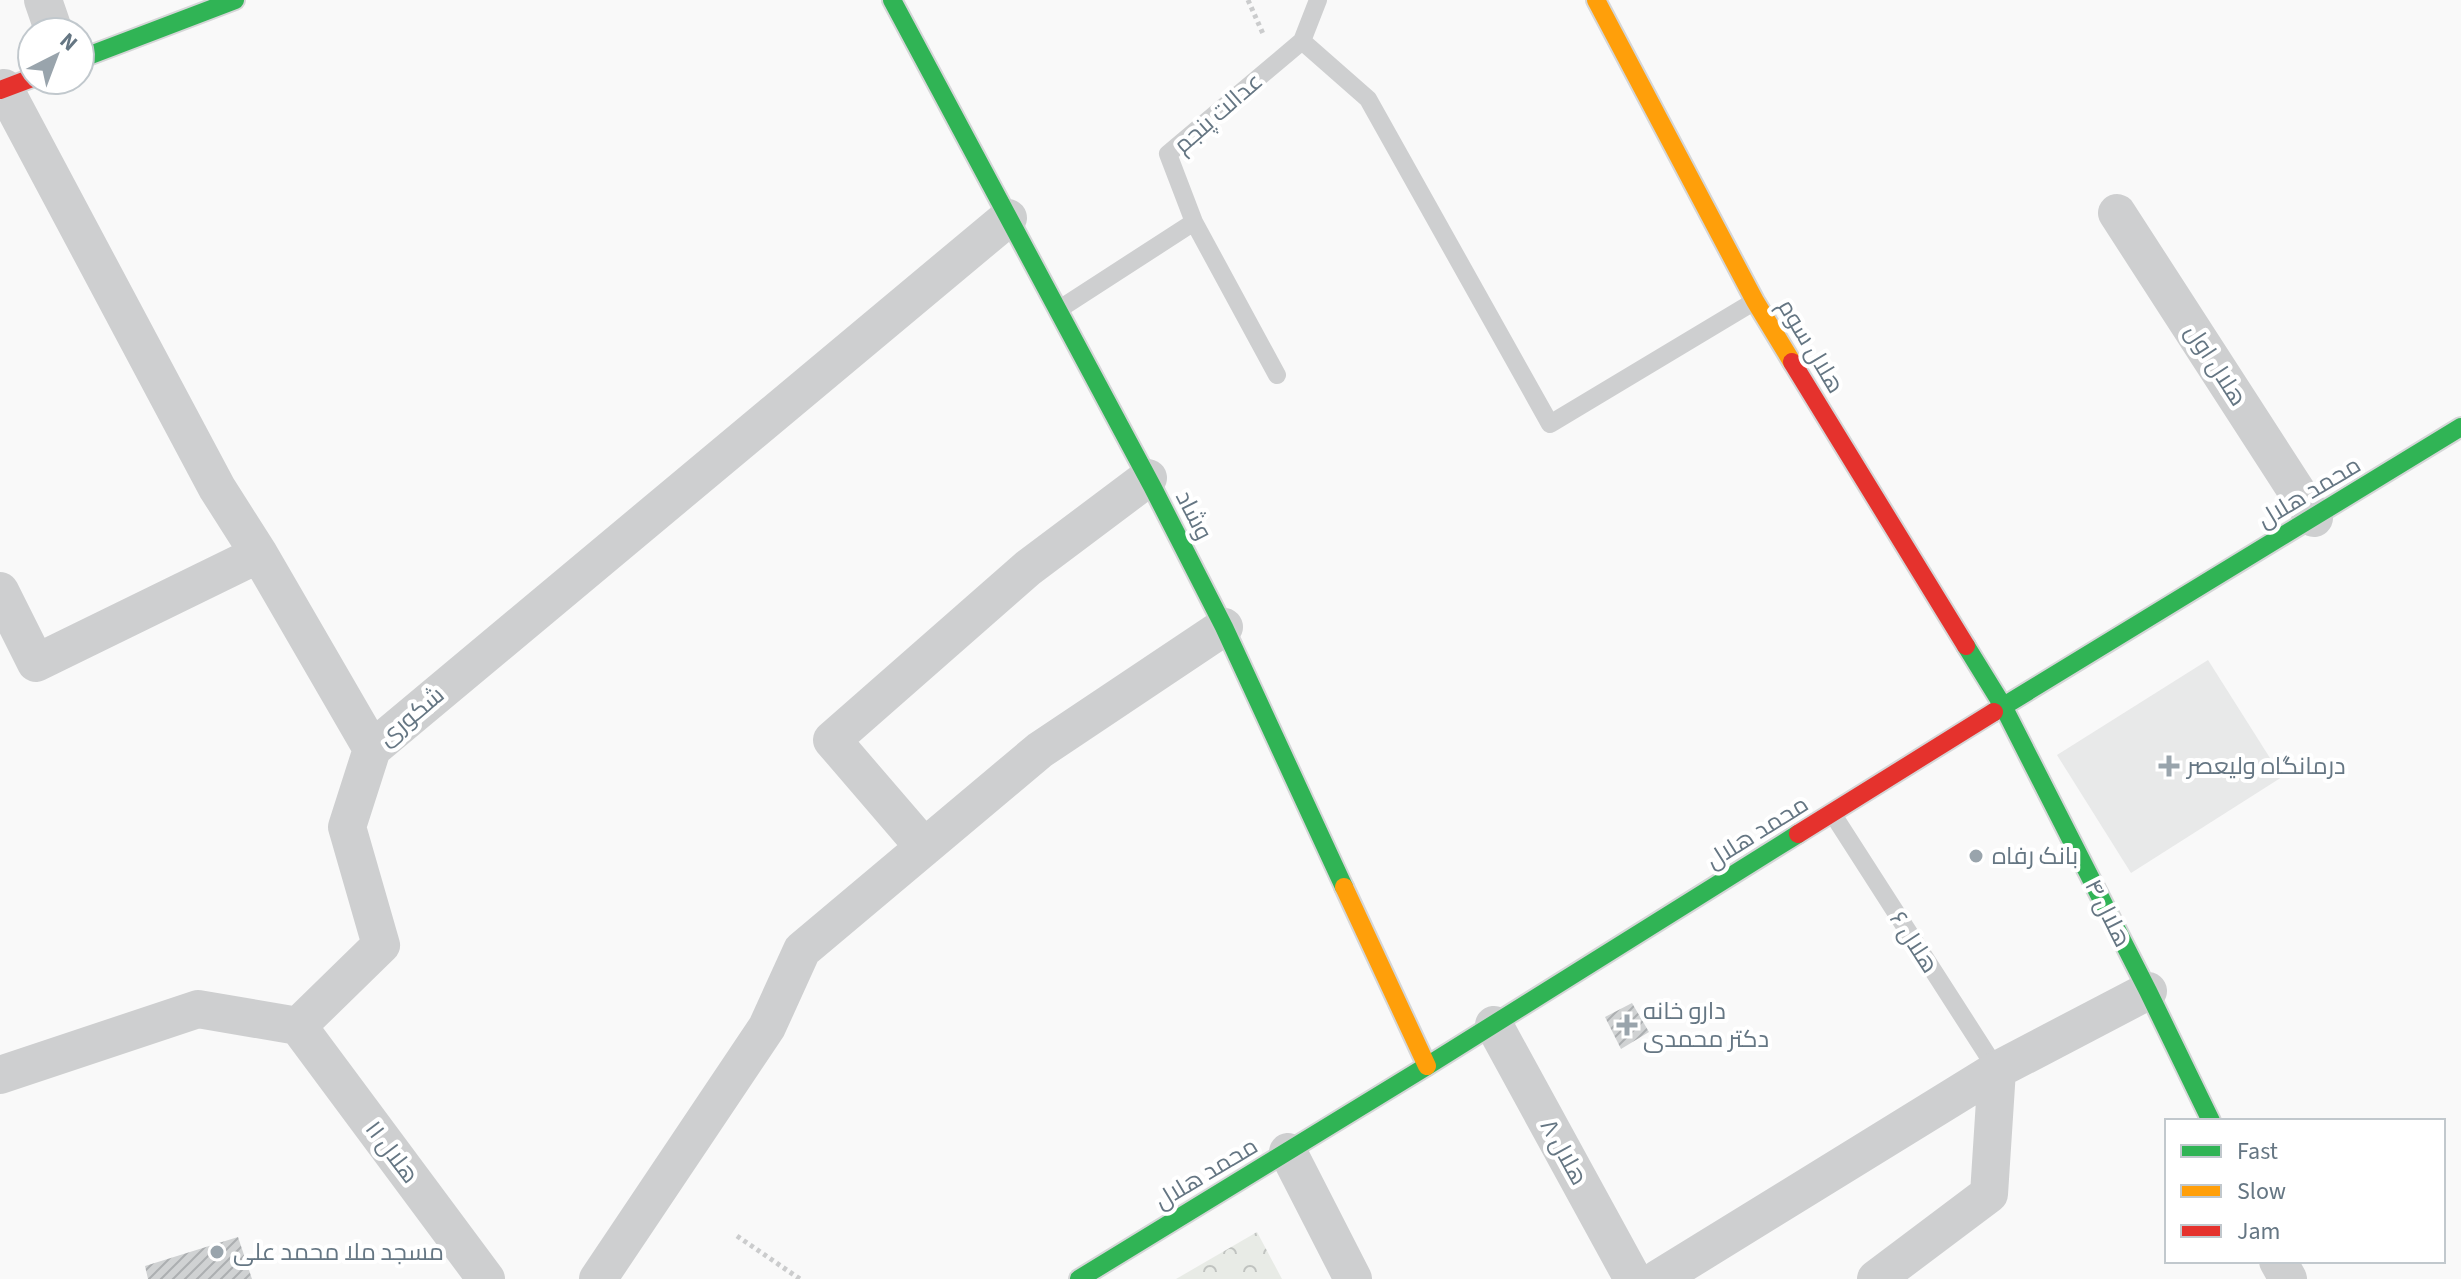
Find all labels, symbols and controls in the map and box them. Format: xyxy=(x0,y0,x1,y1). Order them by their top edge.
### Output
north arrow xyxy=(16,16,96,96)
text: N xyxy=(53,25,85,59)
street label: عدالت پنجم xyxy=(1166,65,1271,162)
street label: هلال سوم xyxy=(1769,292,1853,400)
street label: هلال اول xyxy=(2176,317,2255,413)
street label: محمد هلال xyxy=(2251,448,2368,537)
street label: وشاد xyxy=(1166,484,1221,546)
street label: شکوری xyxy=(370,678,452,755)
place label: درمانگاه ولیعصر xyxy=(2185,749,2346,784)
marker: درمانگاه ولیعصر xyxy=(2158,755,2180,777)
street label: محمد هلال xyxy=(1699,787,1815,878)
place label: بانک رفاه xyxy=(1992,839,2078,874)
marker: بانک رفاه xyxy=(1967,847,1985,865)
street label: هلال ۴ xyxy=(2076,873,2139,953)
street label: هلال ۶ xyxy=(1881,904,1947,980)
place label: دارو خانه دکتر محمدی xyxy=(1643,994,1769,1057)
marker: دارو خانه دکتر محمدی xyxy=(1618,1016,1636,1034)
street label: هلال ۱۱ xyxy=(356,1113,427,1191)
street label: هلال ۸ xyxy=(1531,1113,1596,1192)
legend xyxy=(2165,1119,2445,1263)
street label: محمد هلال xyxy=(1148,1129,1265,1218)
text: Fast xyxy=(2237,1134,2278,1169)
text: Slow xyxy=(2237,1174,2286,1209)
text: Jam xyxy=(2237,1214,2281,1249)
place label: مسجد ملا محمد علی xyxy=(233,1235,444,1270)
marker: مسجد ملا محمد علی xyxy=(208,1243,226,1261)

